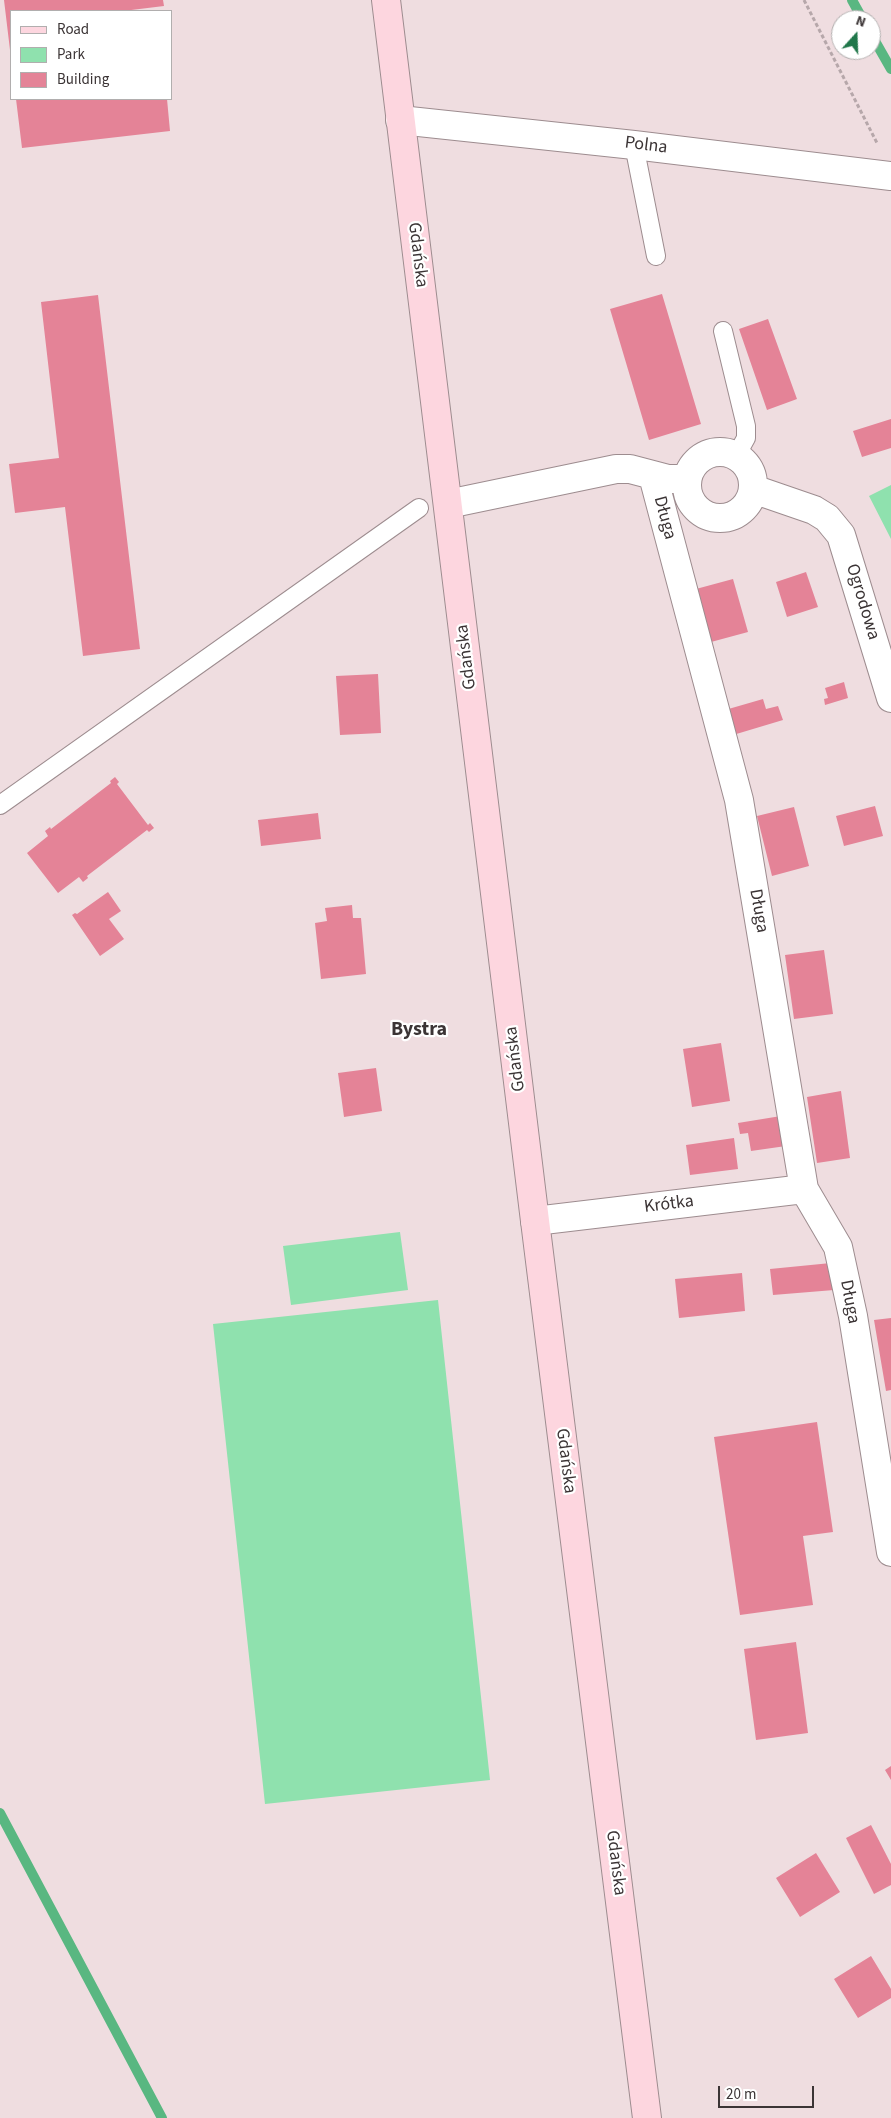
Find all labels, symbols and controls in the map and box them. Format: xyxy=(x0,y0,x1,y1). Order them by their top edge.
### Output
legend xyxy=(10,10,172,100)
north arrow xyxy=(831,10,881,60)
text: N xyxy=(853,11,869,33)
text: Road xyxy=(57,19,89,40)
text: Park xyxy=(57,44,85,65)
text: Building xyxy=(57,69,109,90)
street label: Polna xyxy=(623,133,669,159)
street label: Gdańska xyxy=(402,221,432,289)
street label: Długa xyxy=(648,494,680,542)
street label: Ogrodowa xyxy=(840,561,884,643)
street label: Gdańska xyxy=(452,623,482,691)
street label: Długa xyxy=(744,887,772,935)
district label: Bystra xyxy=(391,1019,447,1043)
street label: Gdańska xyxy=(501,1025,531,1093)
street label: Krótka xyxy=(643,1191,695,1219)
street label: Długa xyxy=(834,1278,864,1326)
street label: Gdańska xyxy=(550,1427,580,1495)
street label: Gdańska xyxy=(600,1829,630,1897)
scale bar xyxy=(721,2076,817,2108)
text: 20 m xyxy=(726,2084,756,2105)

